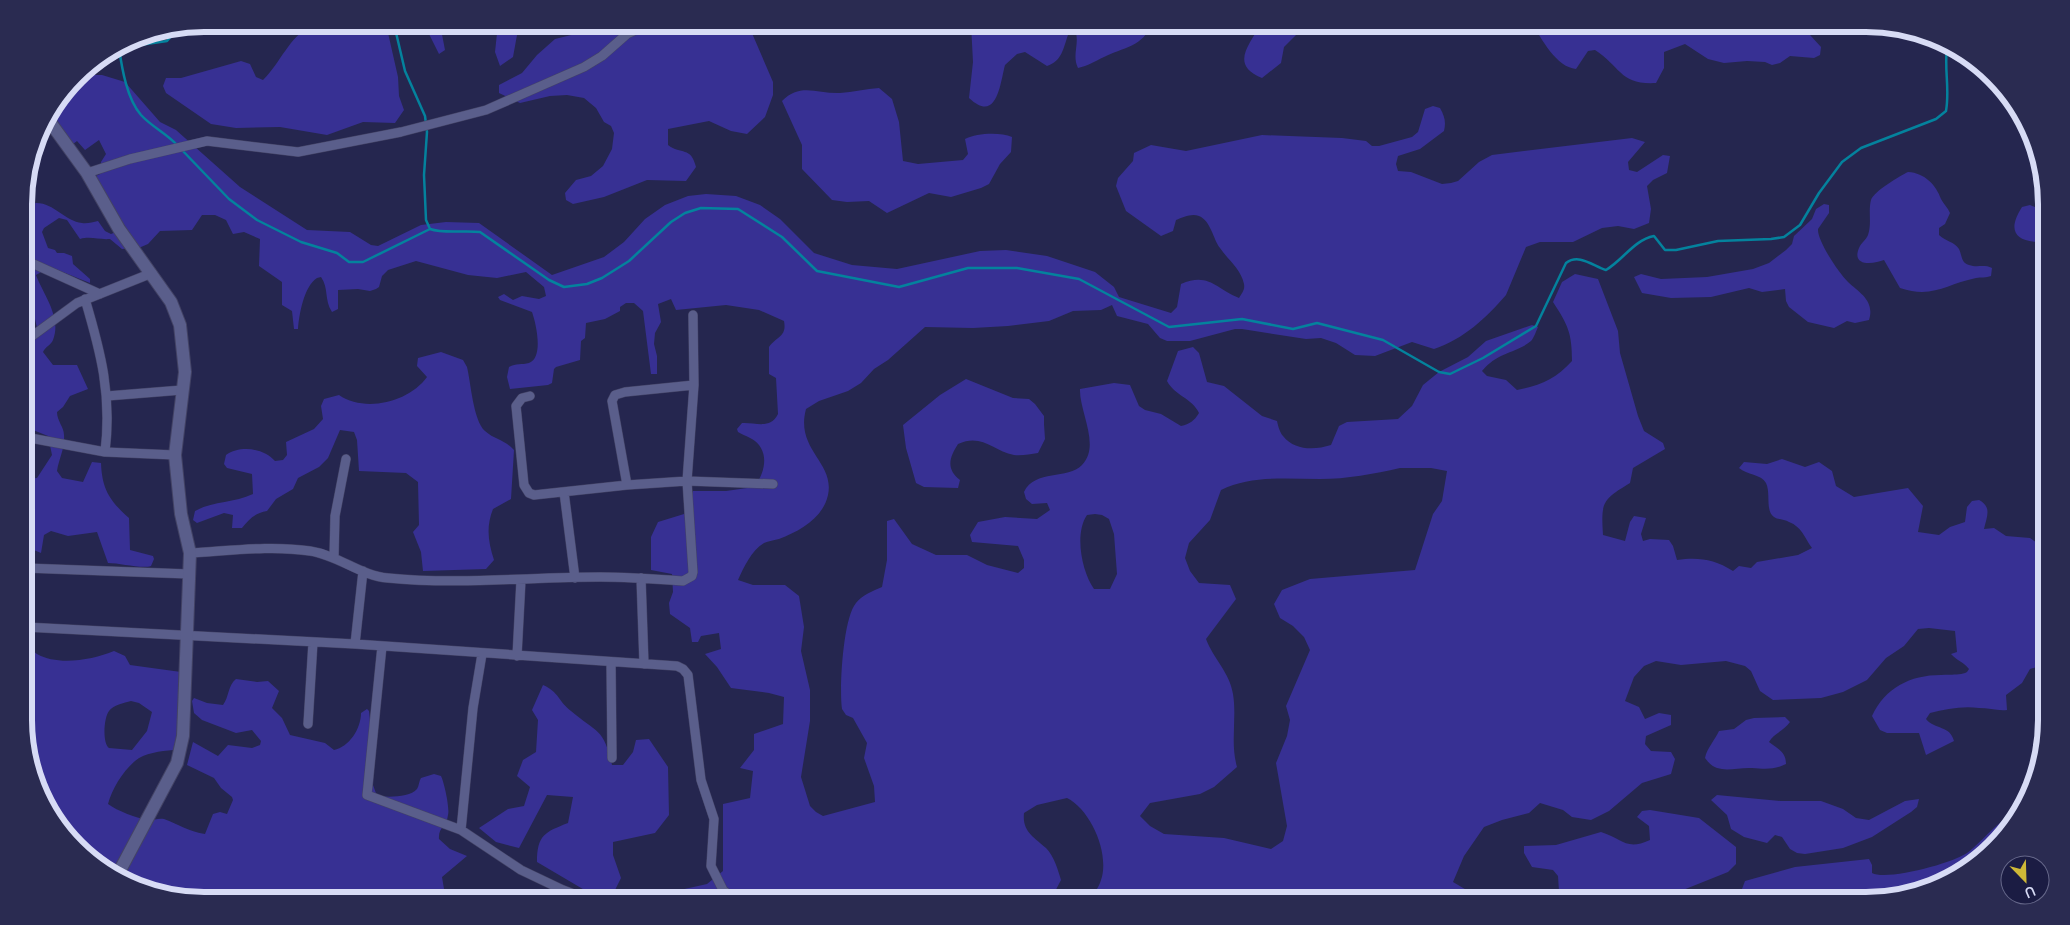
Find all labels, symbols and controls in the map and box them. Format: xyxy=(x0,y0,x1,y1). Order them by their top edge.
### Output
north arrow xyxy=(2000,855,2050,905)
text: U xyxy=(2022,882,2039,903)

